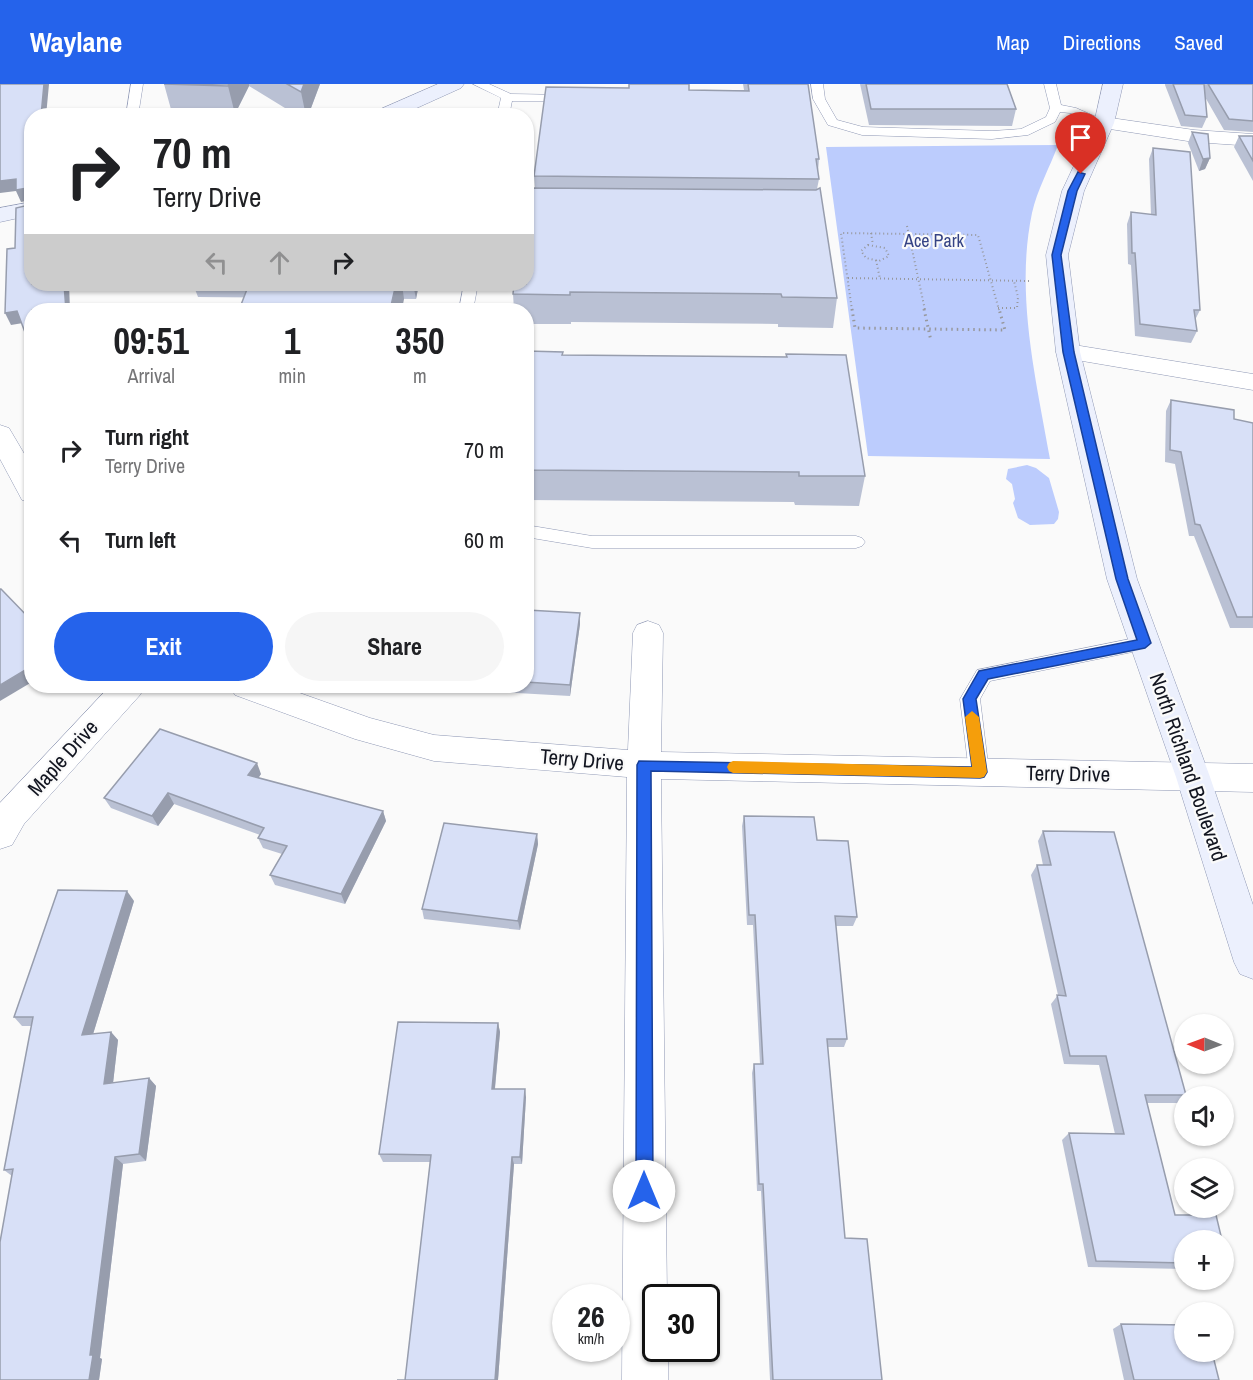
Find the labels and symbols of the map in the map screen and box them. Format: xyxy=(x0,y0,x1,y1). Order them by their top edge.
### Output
pin xyxy=(1055,112,1106,174)
park label: Ace Park xyxy=(903,228,965,253)
street label: North Richland Boulevard xyxy=(1143,669,1234,865)
street label: Maple Drive xyxy=(21,713,104,802)
street label: Terry Drive xyxy=(539,741,625,778)
street label: Terry Drive xyxy=(1026,758,1110,789)
north arrow xyxy=(1174,1014,1234,1074)
position arrow xyxy=(612,1159,676,1223)
speed limit sign: 30 xyxy=(642,1284,720,1362)

